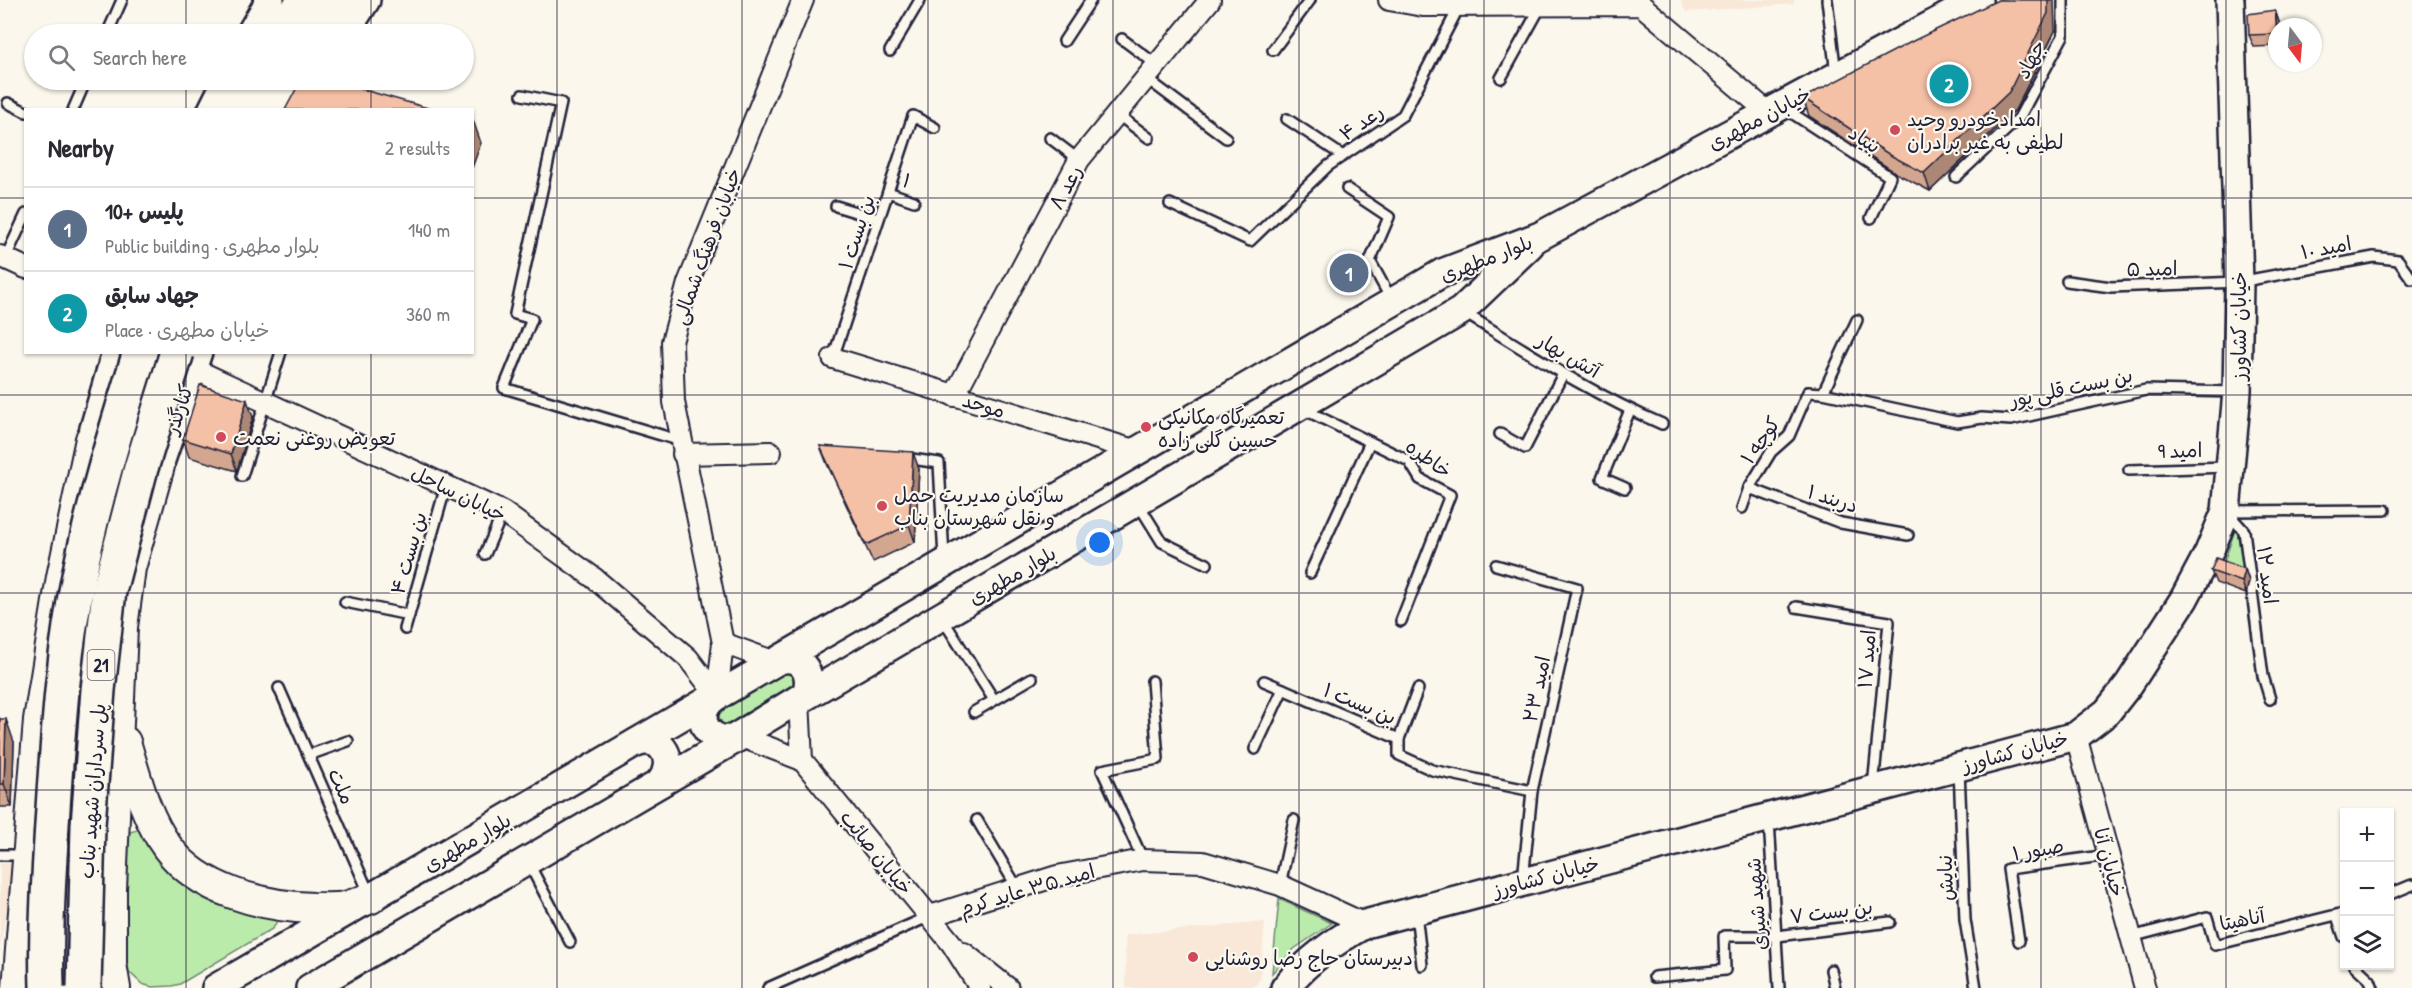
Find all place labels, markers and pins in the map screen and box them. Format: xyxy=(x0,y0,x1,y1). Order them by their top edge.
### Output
pin: 2 xyxy=(1930,62,1968,106)
place label: امدادخودرو وحید لطیفی به غیر برادران xyxy=(1907,105,2063,155)
marker: امدادخودرو وحید لطیفی به غیر برادران xyxy=(1888,123,1902,137)
pin: 1 xyxy=(1330,250,1368,296)
place label: تعمیرگاه مکانیکی حسین گلی زاده xyxy=(1158,403,1285,453)
marker: تعمیرگاه مکانیکی حسین گلی زاده xyxy=(1139,420,1153,434)
place label: تعویض روغنی نعمت xyxy=(233,424,395,452)
marker: تعویض روغنی نعمت xyxy=(214,430,228,444)
place label: سازمان مدیریت حمل و نقل شهرستان بناب xyxy=(894,481,1064,531)
marker: سازمان مدیریت حمل و نقل شهرستان بناب xyxy=(875,499,889,513)
place label: دبیرستان حاج رضا روشنایی xyxy=(1205,944,1413,972)
marker: دبیرستان حاج رضا روشنایی xyxy=(1186,950,1200,964)

